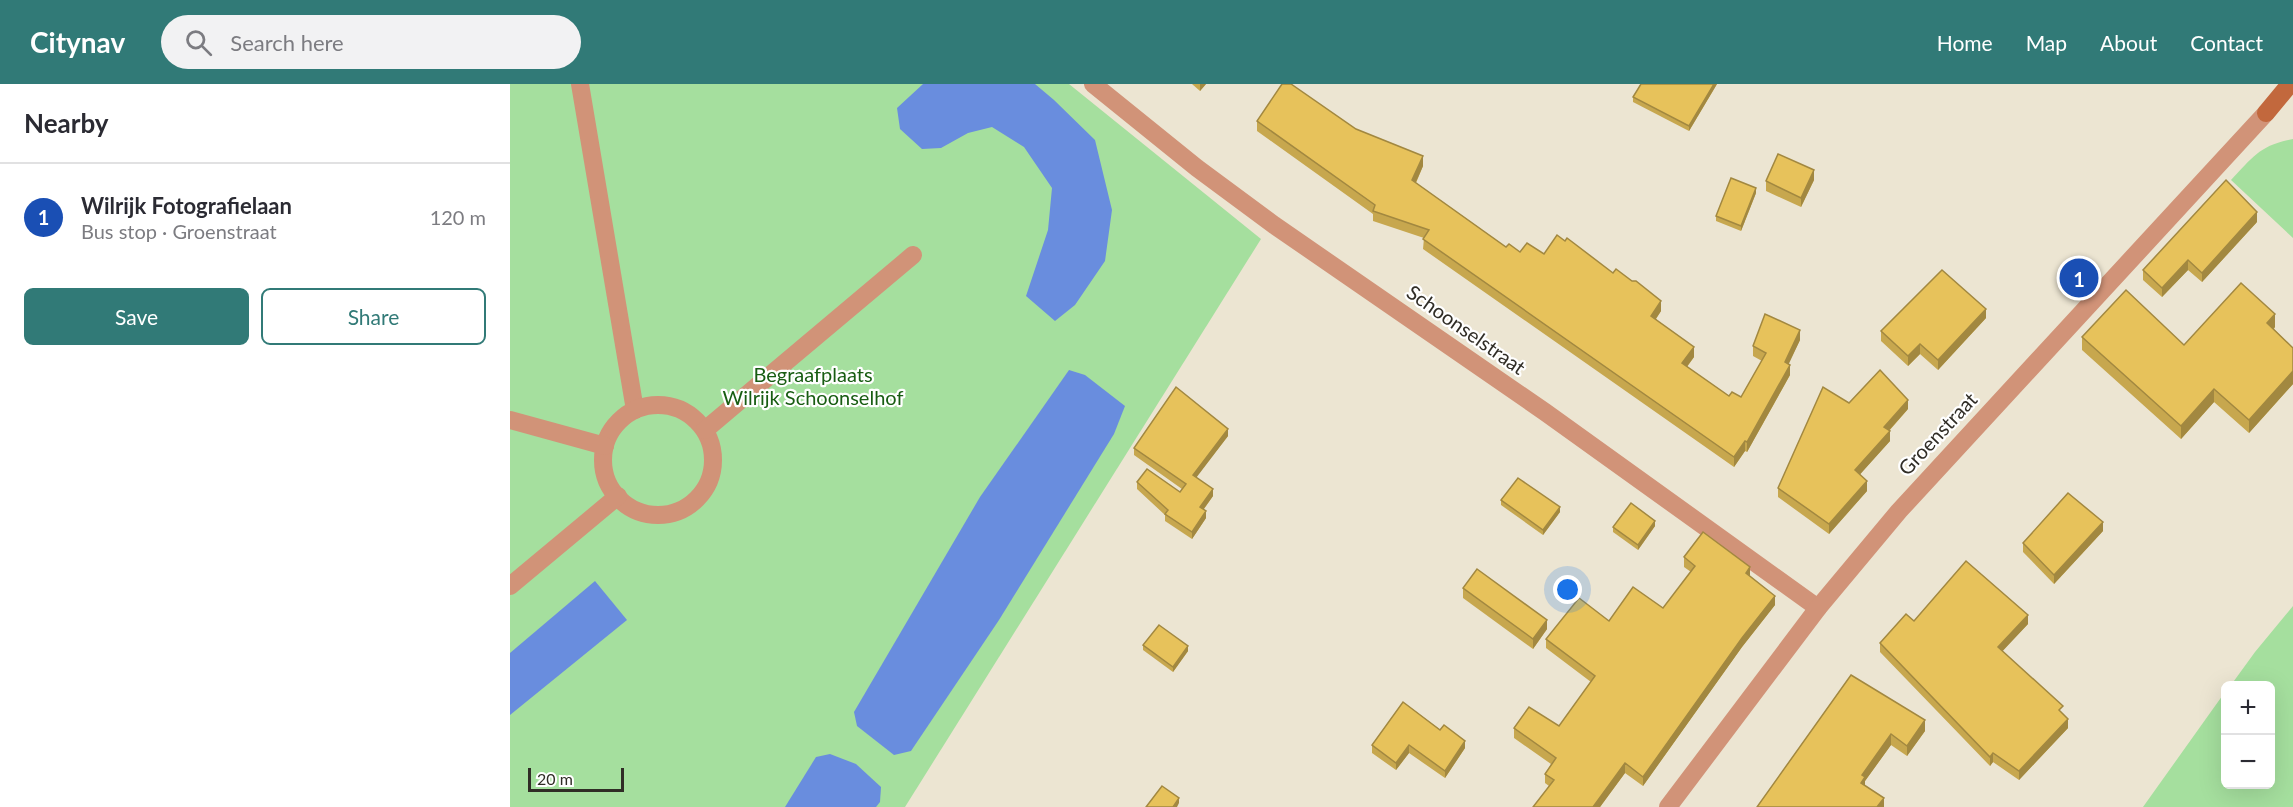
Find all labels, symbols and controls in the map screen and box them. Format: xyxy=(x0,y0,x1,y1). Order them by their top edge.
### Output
search box xyxy=(161,15,581,69)
text: Citynav xyxy=(30,25,125,59)
icon: search xyxy=(182,26,215,59)
text: Search here xyxy=(230,29,344,56)
text: Home xyxy=(1937,30,1993,55)
text: Map xyxy=(2026,30,2067,55)
text: About xyxy=(2100,30,2157,55)
text: Contact xyxy=(2190,30,2263,55)
text: Nearby xyxy=(24,107,109,139)
text: Wilrijk Fotografielaan xyxy=(81,192,292,219)
text: 1 xyxy=(38,205,49,229)
text: 120 m xyxy=(430,205,486,229)
text: Bus stop · Groenstraat xyxy=(81,219,277,243)
pin: 1 xyxy=(2060,256,2098,300)
street label: Schoonselstraat xyxy=(1403,279,1530,379)
button: Save xyxy=(24,288,249,345)
button: Share xyxy=(261,288,486,345)
park label: Begraafplaats Wilrijk Schoonselhof xyxy=(723,362,903,409)
street label: Groenstraat xyxy=(1893,387,1982,480)
your location xyxy=(1553,575,1582,604)
map controls xyxy=(2221,681,2275,789)
button: + xyxy=(2221,681,2275,735)
button: − xyxy=(2221,735,2275,789)
scale bar xyxy=(528,765,624,792)
text: 20 m xyxy=(537,769,573,788)

